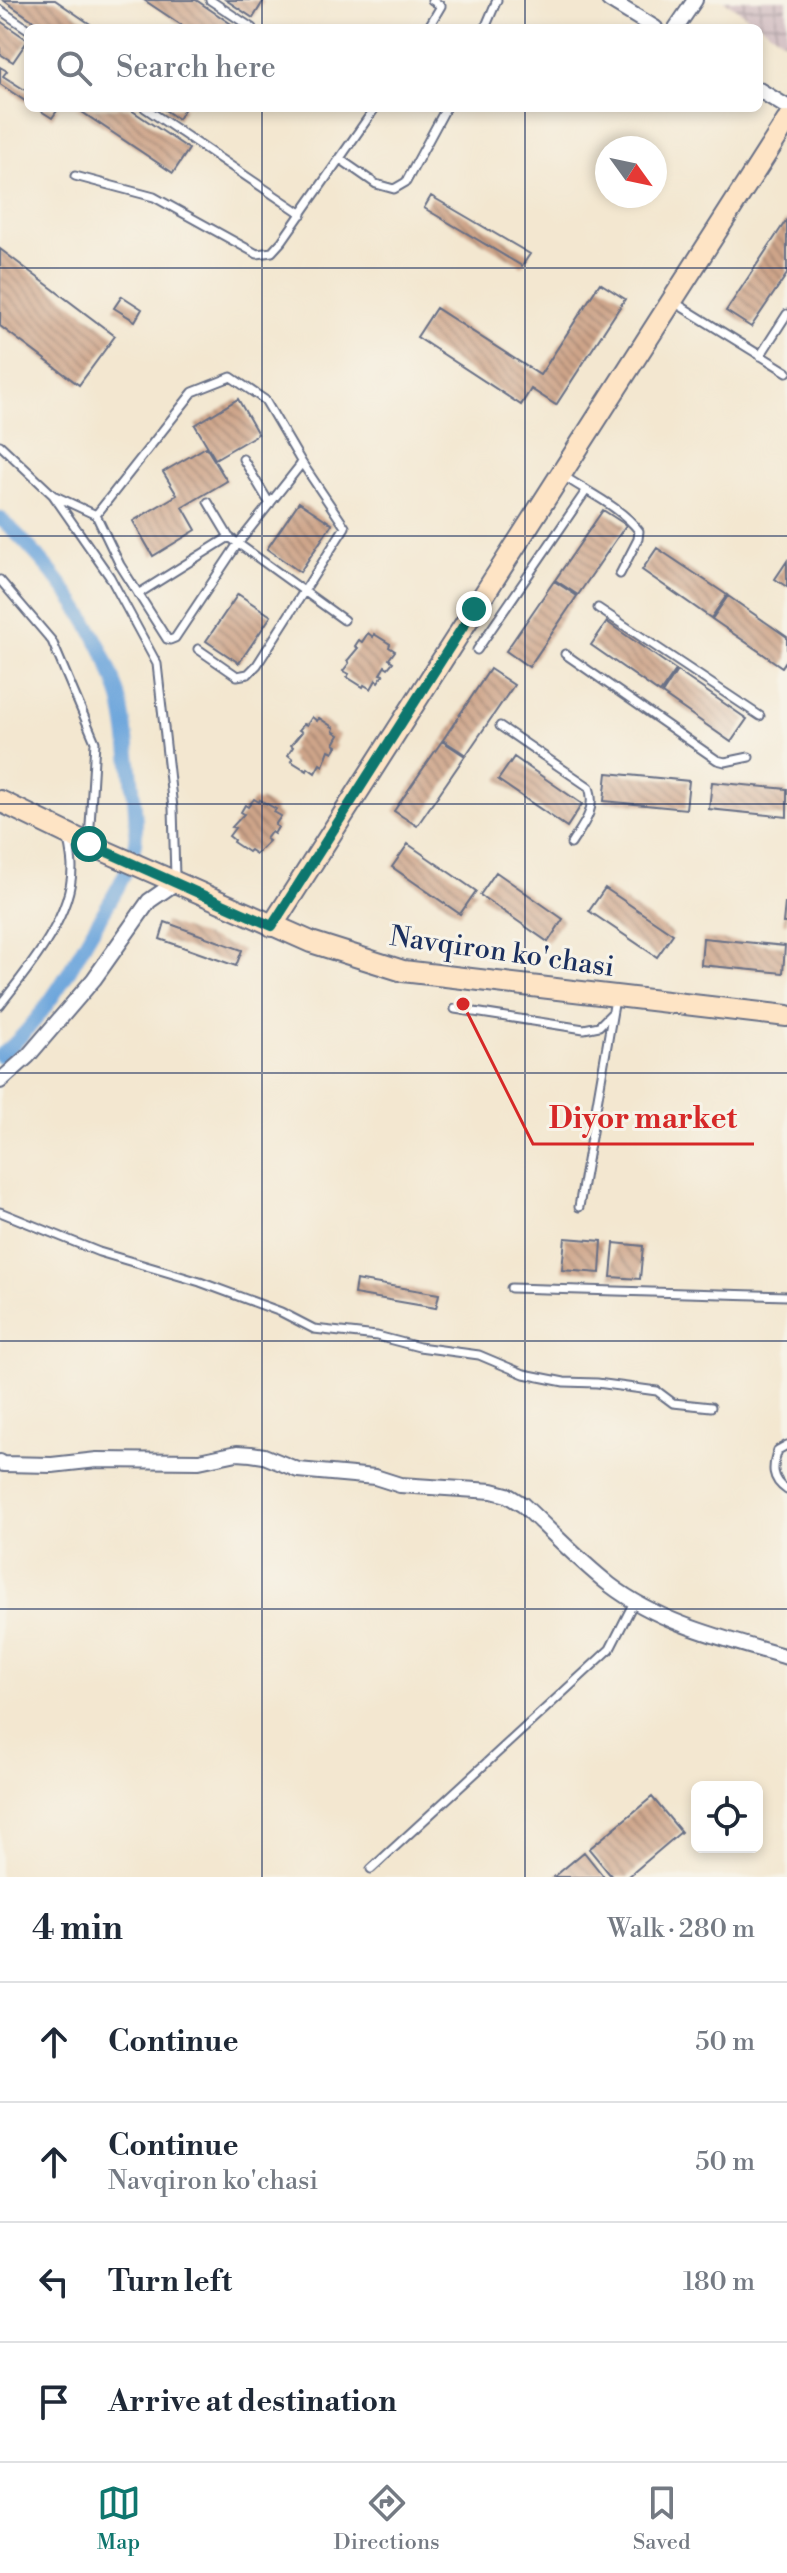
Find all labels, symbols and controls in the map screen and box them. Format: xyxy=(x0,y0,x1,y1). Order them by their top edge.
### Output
search box xyxy=(24,24,763,112)
icon: search xyxy=(52,46,96,90)
text: Search here xyxy=(116,49,276,87)
north arrow xyxy=(595,136,667,208)
route end xyxy=(456,591,492,627)
route start xyxy=(71,826,107,862)
street label: Navqiron ko'chasi xyxy=(388,919,616,985)
callout: Diyor market xyxy=(533,1090,754,1144)
text: Diyor market xyxy=(549,1100,738,1138)
map controls xyxy=(691,1781,763,1853)
button: locate xyxy=(691,1781,763,1853)
text: 4 min xyxy=(32,1908,123,1950)
text: Walk · 280 m xyxy=(608,1913,755,1945)
icon: ahead xyxy=(32,2020,76,2064)
text: Continue xyxy=(108,2023,239,2061)
text: 50 m xyxy=(695,2026,755,2058)
text: Continue xyxy=(108,2127,239,2165)
icon: ahead xyxy=(32,2140,76,2184)
text: 50 m xyxy=(695,2146,755,2178)
text: Navqiron ko'chasi xyxy=(108,2165,318,2197)
icon: left xyxy=(32,2260,76,2304)
text: Turn left xyxy=(108,2263,232,2301)
text: 180 m xyxy=(683,2266,755,2298)
icon: arrive xyxy=(32,2380,76,2424)
text: Arrive at destination xyxy=(108,2383,397,2421)
tab: Map xyxy=(97,2481,141,2556)
tab: Directions xyxy=(334,2481,440,2556)
tab: Saved xyxy=(633,2481,690,2556)

